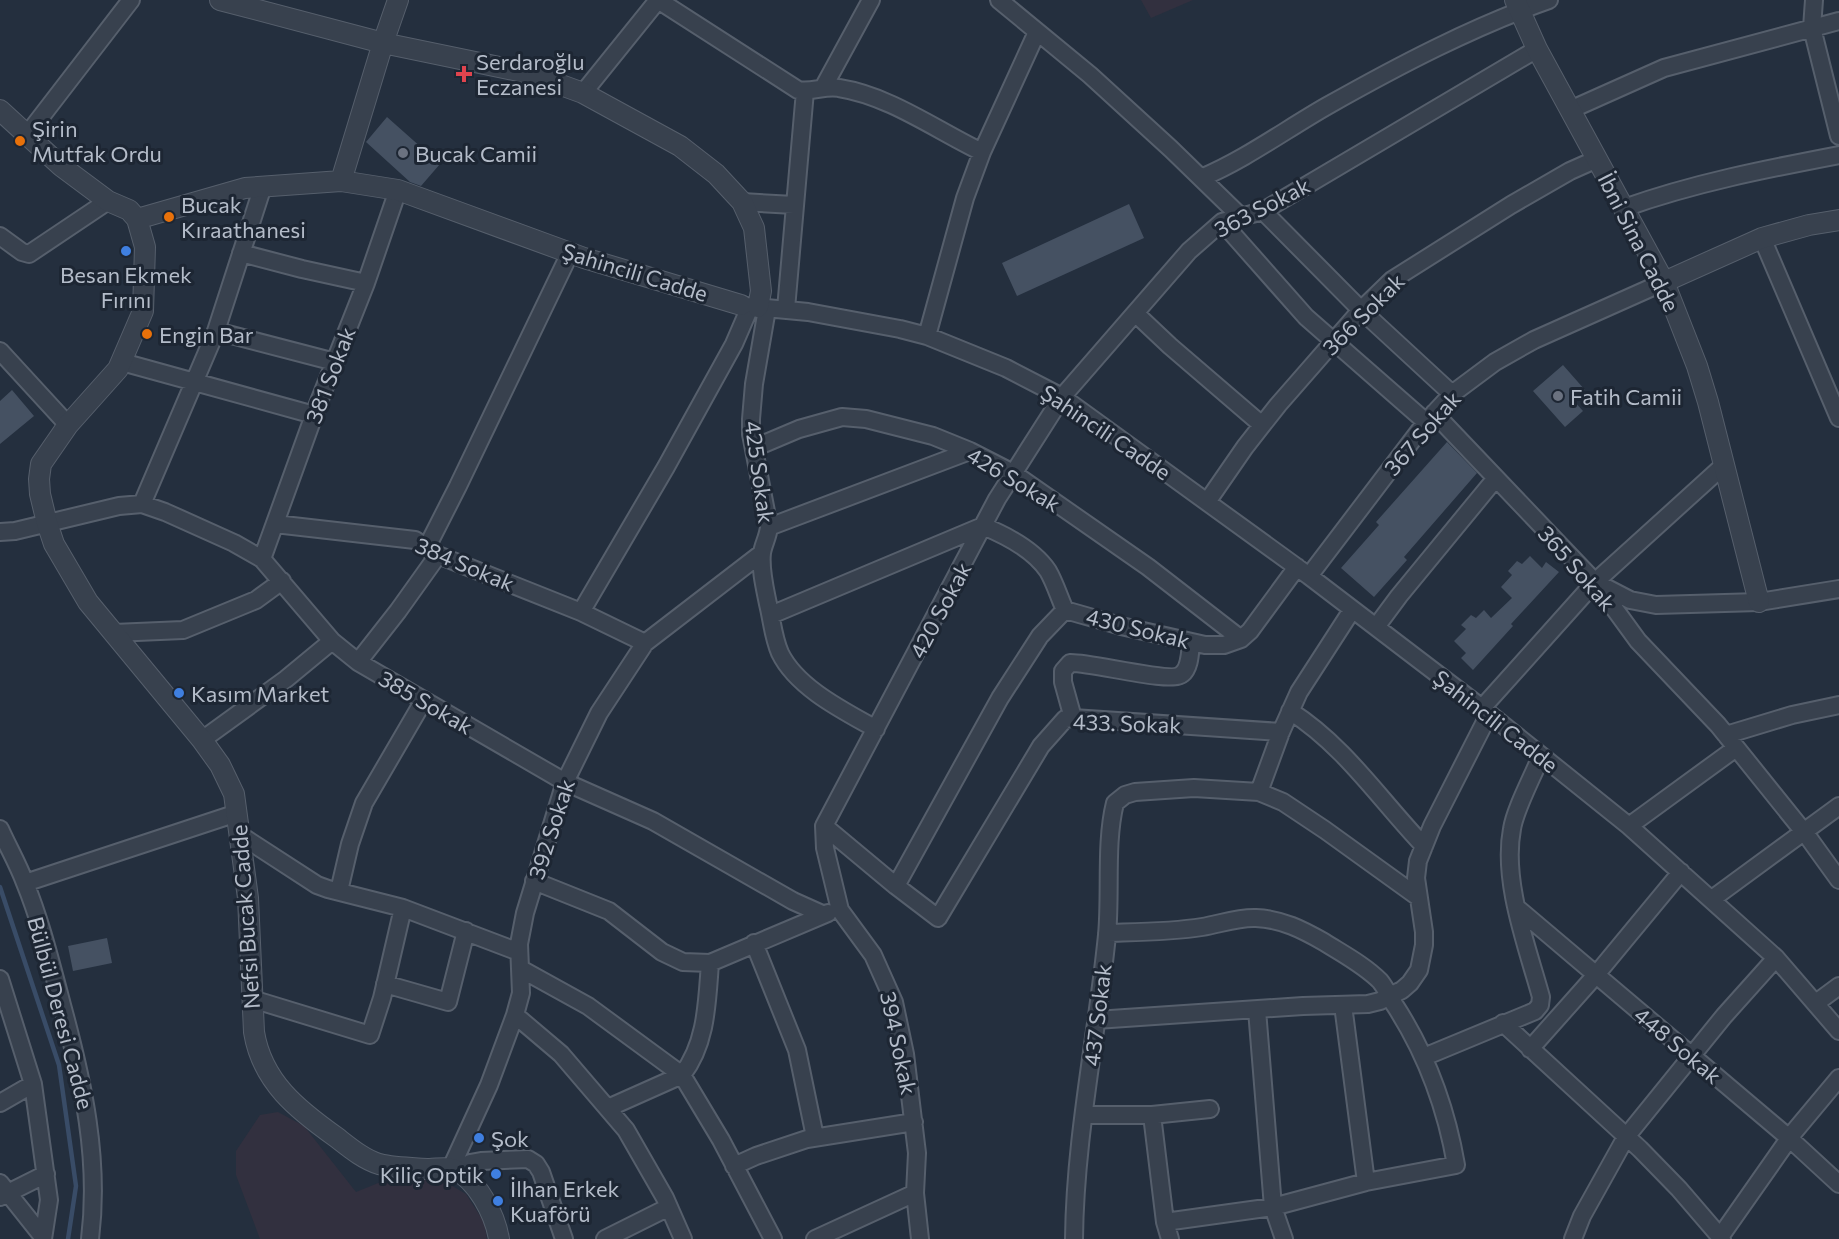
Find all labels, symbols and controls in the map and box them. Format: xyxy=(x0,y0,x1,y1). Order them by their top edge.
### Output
place label: Serdaroğlu Eczanesi xyxy=(476,48,584,100)
marker: Serdaroğlu Eczanesi xyxy=(457,67,471,81)
place label: Şirin Mutfak Ordu xyxy=(32,115,162,167)
marker: Şirin Mutfak Ordu xyxy=(13,134,27,148)
place label: Bucak Camii xyxy=(415,140,537,167)
marker: Bucak Camii xyxy=(396,146,410,160)
street label: İbni Sina Cadde xyxy=(1592,168,1686,316)
street label: 363 Sokak xyxy=(1210,171,1315,243)
place label: Bucak Kıraathanesi xyxy=(181,191,306,243)
marker: Bucak Kıraathanesi xyxy=(162,210,176,224)
street label: Şahincili Cadde xyxy=(559,237,711,307)
marker: Besan Ekmek Fırını xyxy=(119,244,133,258)
place label: Besan Ekmek Fırını xyxy=(60,261,192,313)
street label: 366 Sokak xyxy=(1316,267,1410,361)
place label: Engin Bar xyxy=(159,321,254,348)
street label: 381 Sokak xyxy=(299,323,361,427)
marker: Engin Bar xyxy=(140,327,154,341)
street label: Şahincili Cadde xyxy=(1036,379,1176,485)
place label: Fatih Camii xyxy=(1570,383,1682,410)
street label: 367 Sokak xyxy=(1378,385,1466,481)
marker: Fatih Camii xyxy=(1551,389,1565,403)
street label: 425 Sokak xyxy=(739,419,781,525)
street label: 426 Sokak xyxy=(962,441,1066,517)
street label: 365 Sokak xyxy=(1533,520,1621,616)
street label: 384 Sokak xyxy=(412,531,519,597)
street label: 420 Sokak xyxy=(903,557,977,663)
street label: 430 Sokak xyxy=(1083,602,1193,654)
street label: 385 Sokak xyxy=(374,664,478,740)
street label: Şahincili Cadde xyxy=(1428,664,1564,778)
place label: Kasım Market xyxy=(191,680,329,707)
marker: Kasım Market xyxy=(172,686,186,700)
street label: 433. Sokak xyxy=(1072,708,1182,738)
street label: 392 Sokak xyxy=(522,775,580,882)
street label: Nefsi Bucak Cadde xyxy=(225,824,265,1010)
street label: Bülbül Deresi Cadde xyxy=(22,914,100,1112)
street label: 437 Sokak xyxy=(1077,962,1117,1068)
street label: 394 Sokak xyxy=(875,989,923,1097)
street label: 448 Sokak xyxy=(1629,1001,1727,1089)
place label: Şok xyxy=(491,1125,529,1152)
marker: Şok xyxy=(472,1131,486,1145)
place label: Kiliç Optik xyxy=(380,1161,484,1188)
marker: Kiliç Optik xyxy=(489,1167,503,1181)
place label: İlhan Erkek Kuaförü xyxy=(510,1175,620,1227)
marker: İlhan Erkek Kuaförü xyxy=(491,1194,505,1208)

